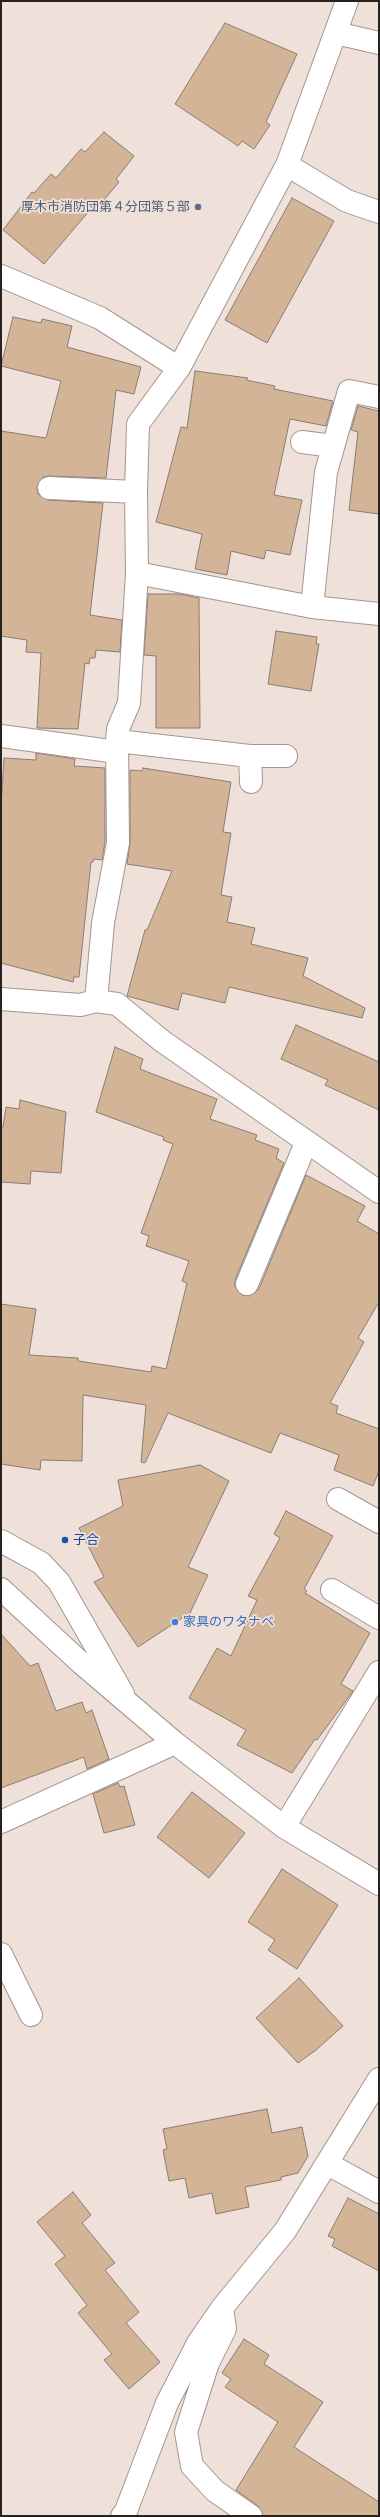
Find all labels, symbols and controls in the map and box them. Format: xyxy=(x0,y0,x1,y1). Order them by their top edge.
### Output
place label: 厚木市消防団第４分団第５部 xyxy=(21,199,190,215)
marker: 厚木市消防団第４分団第５部 xyxy=(193,202,203,212)
place label: 子合 xyxy=(73,1532,99,1548)
marker: 子合 xyxy=(60,1535,70,1545)
place label: 家具のワタナベ xyxy=(183,1614,274,1630)
marker: 家具のワタナベ xyxy=(170,1617,180,1627)

